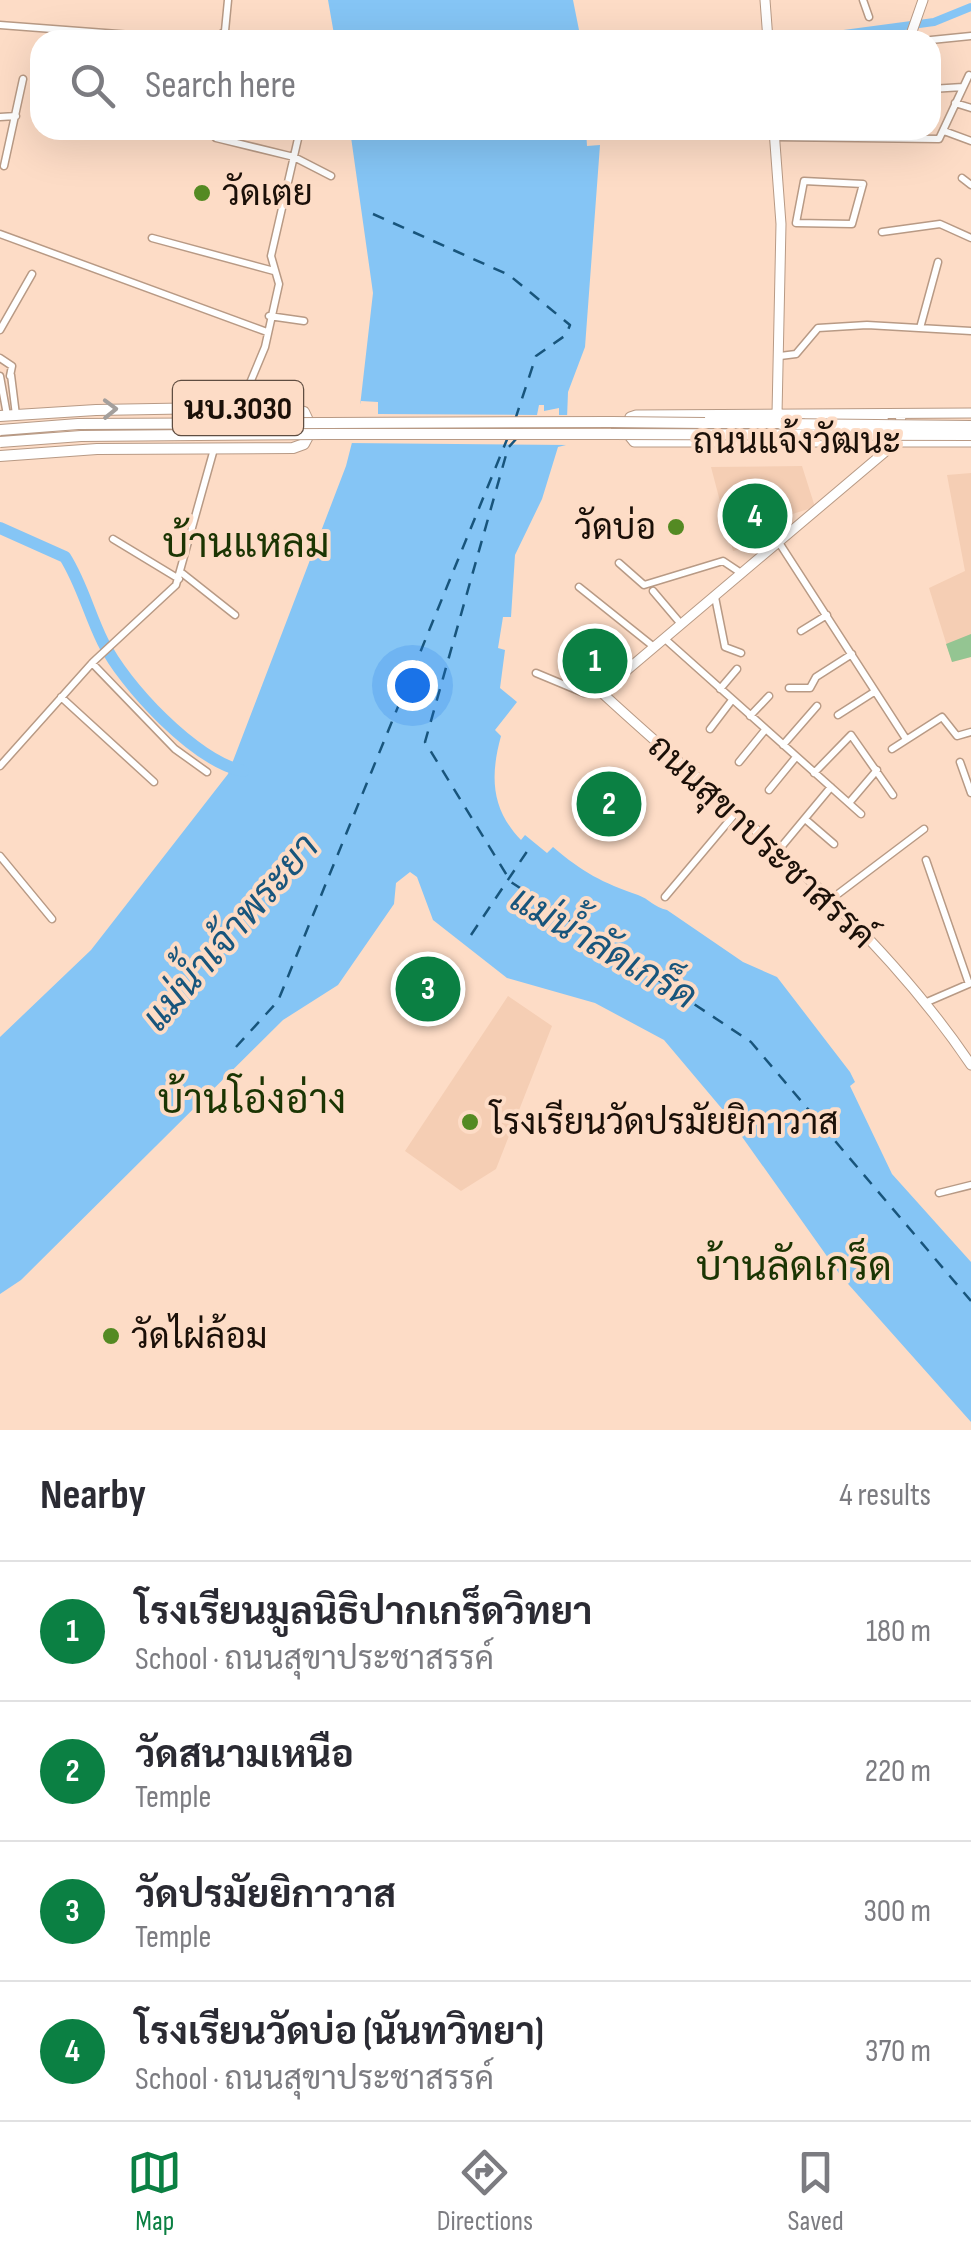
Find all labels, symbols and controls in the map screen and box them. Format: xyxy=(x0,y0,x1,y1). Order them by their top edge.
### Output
search box xyxy=(30,30,941,140)
icon: search xyxy=(65,58,120,113)
text: Search here xyxy=(145,63,296,108)
place label: วัดเตย xyxy=(222,172,313,216)
marker: วัดเตย xyxy=(191,182,213,204)
road number: นบ.3030 xyxy=(173,381,303,435)
one-way arrow xyxy=(103,399,119,420)
street label: ถนนแจ้งวัฒนะ xyxy=(693,418,901,464)
pin: 4 xyxy=(722,478,788,554)
place label: วัดบ่อ xyxy=(574,506,656,550)
marker: วัดบ่อ xyxy=(665,516,687,538)
district label: บ้านแหลม xyxy=(162,517,330,569)
pin: 1 xyxy=(562,624,628,698)
your location xyxy=(387,660,438,711)
street label: ถนนสุขาประชาสรรค์ xyxy=(638,724,886,959)
pin: 2 xyxy=(576,766,642,842)
water label: แม่น้ำเจ้าพระยา xyxy=(125,818,329,1040)
water label: แม่น้ำลัดเกร็ด xyxy=(502,868,710,1020)
pin: 3 xyxy=(396,952,460,1026)
district label: บ้านโอ่งอ่าง xyxy=(158,1073,346,1125)
place label: โรงเรียนวัดปรมัยยิกาวาส xyxy=(488,1099,839,1145)
marker: โรงเรียนวัดปรมัยยิกาวาส xyxy=(459,1111,481,1133)
district label: บ้านลัดเกร็ด xyxy=(696,1238,892,1292)
place label: วัดไผ่ล้อม xyxy=(131,1313,267,1359)
marker: วัดไผ่ล้อม xyxy=(100,1325,122,1347)
text: Nearby xyxy=(40,1470,146,1521)
text: 4 results xyxy=(839,1476,931,1515)
text: โรงเรียนมูลนิธิปากเกร็ดวิทยา xyxy=(135,1590,592,1635)
text: 1 xyxy=(66,1612,79,1651)
text: 180 m xyxy=(866,1612,931,1651)
text: School · ถนนสุขาประชาสรรค์ xyxy=(135,1640,494,1679)
text: วัดสนามเหนือ xyxy=(135,1733,354,1778)
text: 2 xyxy=(65,1752,80,1791)
text: 220 m xyxy=(865,1752,931,1791)
text: Temple xyxy=(135,1778,211,1817)
text: วัดปรมัยยิกาวาส xyxy=(135,1873,396,1918)
text: 3 xyxy=(65,1892,80,1931)
text: 300 m xyxy=(863,1892,931,1931)
text: Temple xyxy=(135,1918,211,1957)
text: โรงเรียนวัดบ่อ (นันทวิทยา) xyxy=(135,2010,544,2055)
text: 4 xyxy=(65,2032,80,2071)
text: 370 m xyxy=(865,2032,931,2071)
text: School · ถนนสุขาประชาสรรค์ xyxy=(135,2060,494,2099)
tab: Map xyxy=(127,2145,182,2238)
tab: Directions xyxy=(437,2145,533,2238)
tab: Saved xyxy=(788,2145,844,2238)

